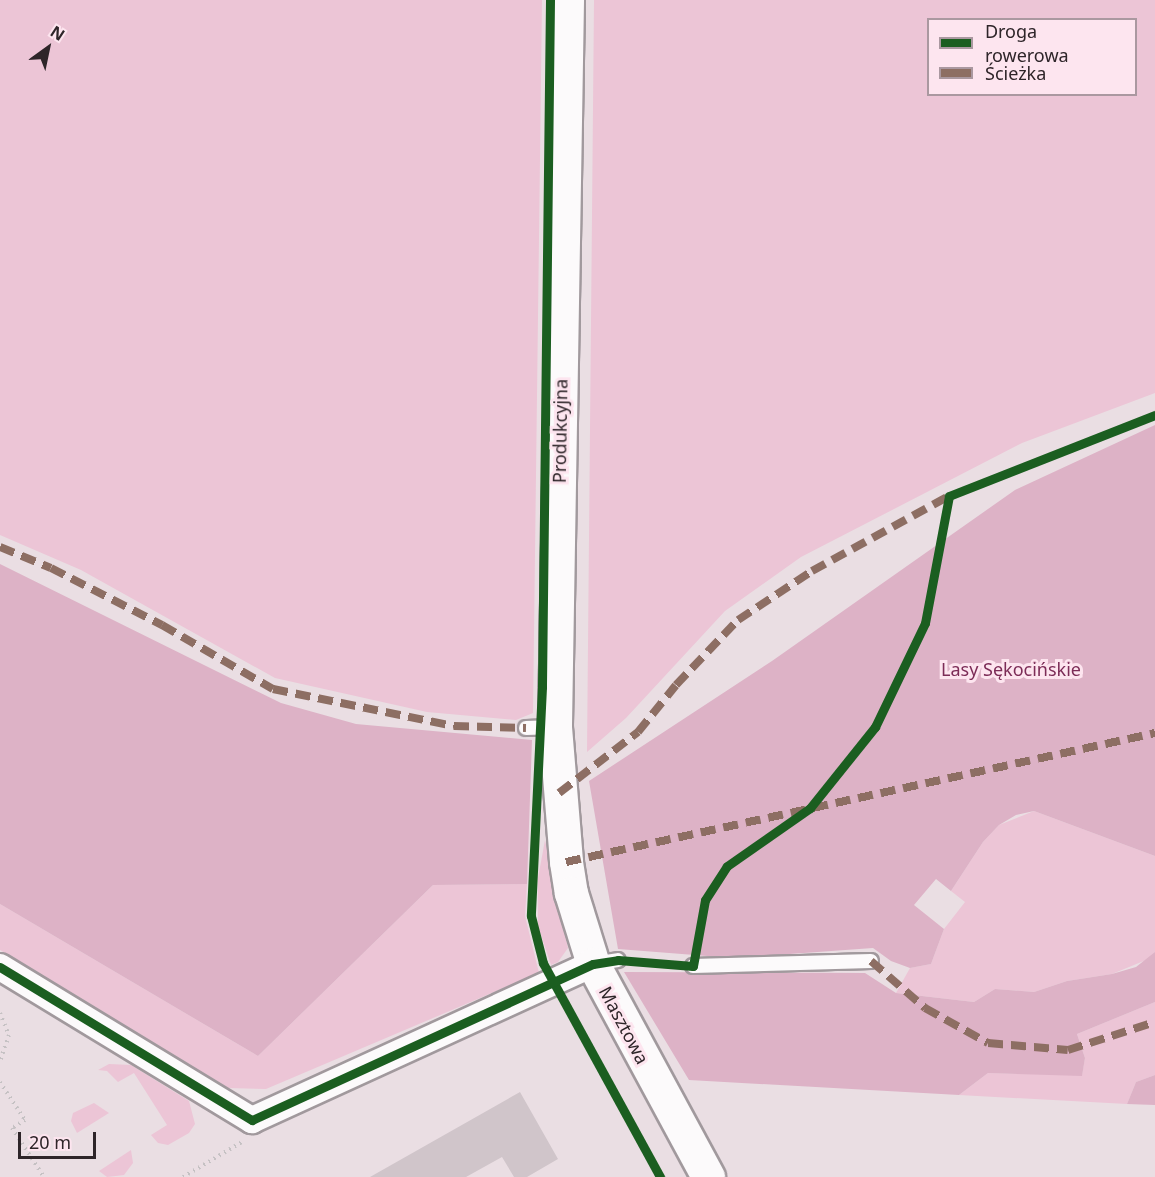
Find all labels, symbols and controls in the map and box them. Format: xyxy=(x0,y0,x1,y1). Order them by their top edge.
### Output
north arrow xyxy=(18,18,78,78)
legend xyxy=(927,18,1137,96)
text: Droga rowerowa xyxy=(985,19,1069,67)
text: N xyxy=(46,20,69,46)
text: Ścieżka xyxy=(985,61,1046,85)
street label: Produkcyjna xyxy=(548,379,572,483)
park label: Lasy Sękocińskie xyxy=(941,658,1081,680)
street label: Masztowa xyxy=(595,983,653,1067)
scale bar xyxy=(21,1120,99,1158)
text: 20 m xyxy=(29,1130,71,1154)

